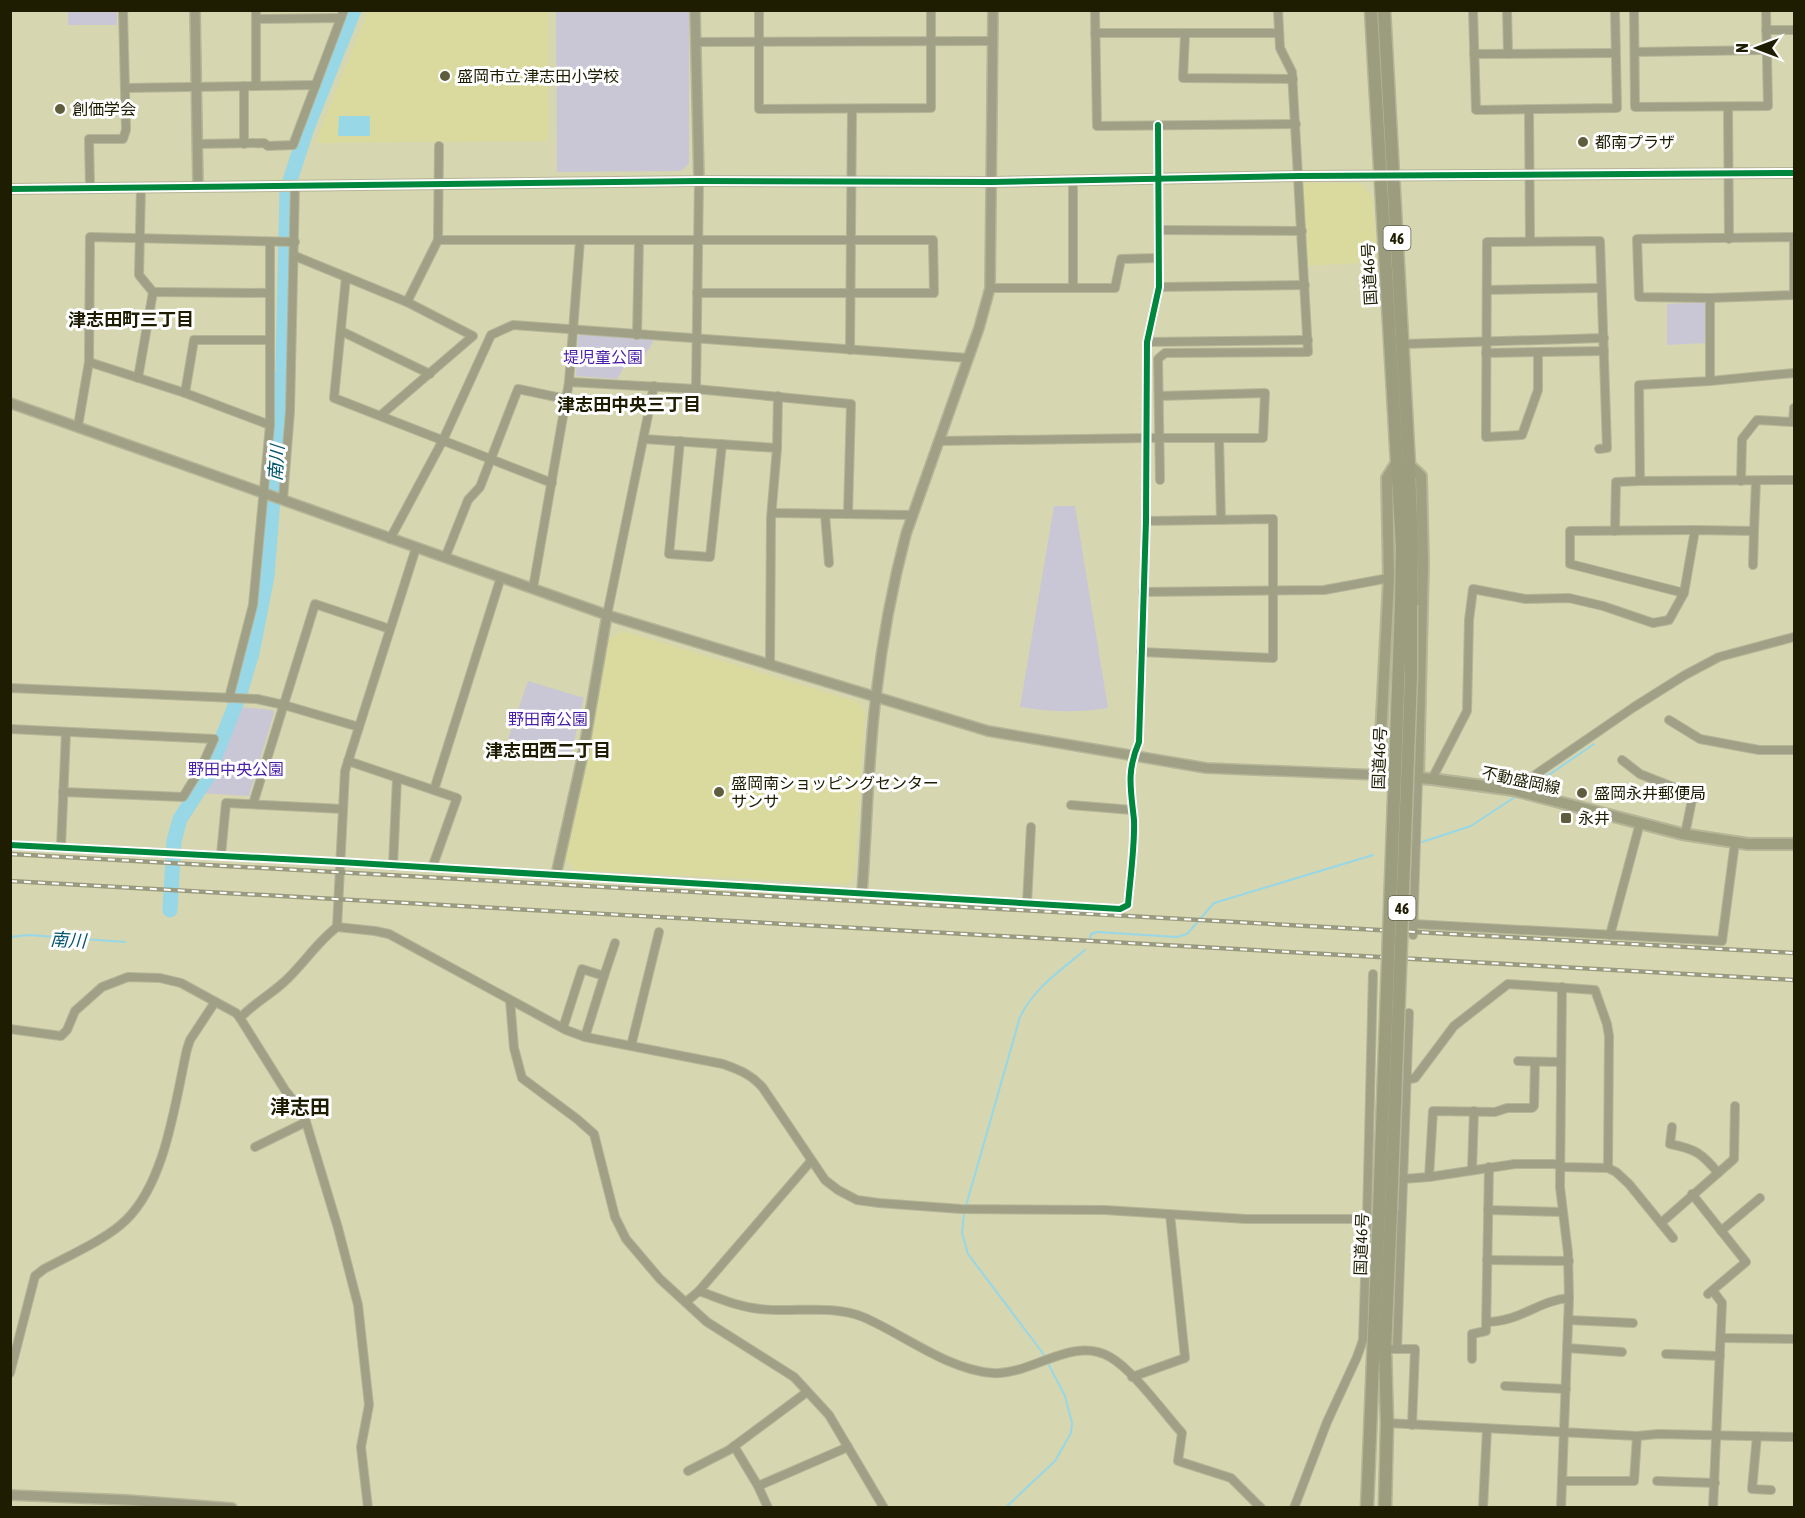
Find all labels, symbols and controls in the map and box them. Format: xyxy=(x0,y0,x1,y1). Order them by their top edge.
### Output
north arrow xyxy=(1727,18,1787,78)
text: N xyxy=(1733,43,1751,53)
place label: 盛岡市立 津志田小学校 xyxy=(457,67,619,85)
marker: 盛岡市立 津志田小学校 xyxy=(438,69,452,83)
place label: 創価学会 xyxy=(72,100,136,118)
marker: 創価学会 xyxy=(53,102,67,116)
place label: 都南プラザ xyxy=(1595,133,1675,151)
marker: 都南プラザ xyxy=(1576,135,1590,149)
road number: 46 xyxy=(1384,226,1410,250)
street label: 国道46号 xyxy=(1358,242,1380,306)
district label: 津志田町三丁目 xyxy=(68,309,194,330)
park label: 堤児童公園 xyxy=(563,348,643,366)
district label: 津志田中央三丁目 xyxy=(557,394,701,415)
water label: 南川 xyxy=(264,442,288,482)
park label: 野田南公園 xyxy=(508,710,588,728)
street label: 国道46号 xyxy=(1369,726,1389,790)
district label: 津志田西二丁目 xyxy=(485,740,611,761)
park label: 野田中央公園 xyxy=(188,760,284,778)
street label: 不動盛岡線 xyxy=(1480,763,1562,797)
place label: 盛岡南ショッピングセンター サンサ xyxy=(731,774,939,810)
place label: 盛岡永井郵便局 xyxy=(1594,784,1706,802)
marker: 盛岡南ショッピングセンター サンサ xyxy=(712,785,726,799)
marker: 盛岡永井郵便局 xyxy=(1575,786,1589,800)
place label: 永井 xyxy=(1578,809,1610,827)
marker: 永井 xyxy=(1559,811,1573,825)
road number: 46 xyxy=(1388,896,1416,920)
water label: 南川 xyxy=(49,929,89,952)
district label: 津志田 xyxy=(270,1095,330,1118)
street label: 国道46号 xyxy=(1351,1212,1371,1276)

